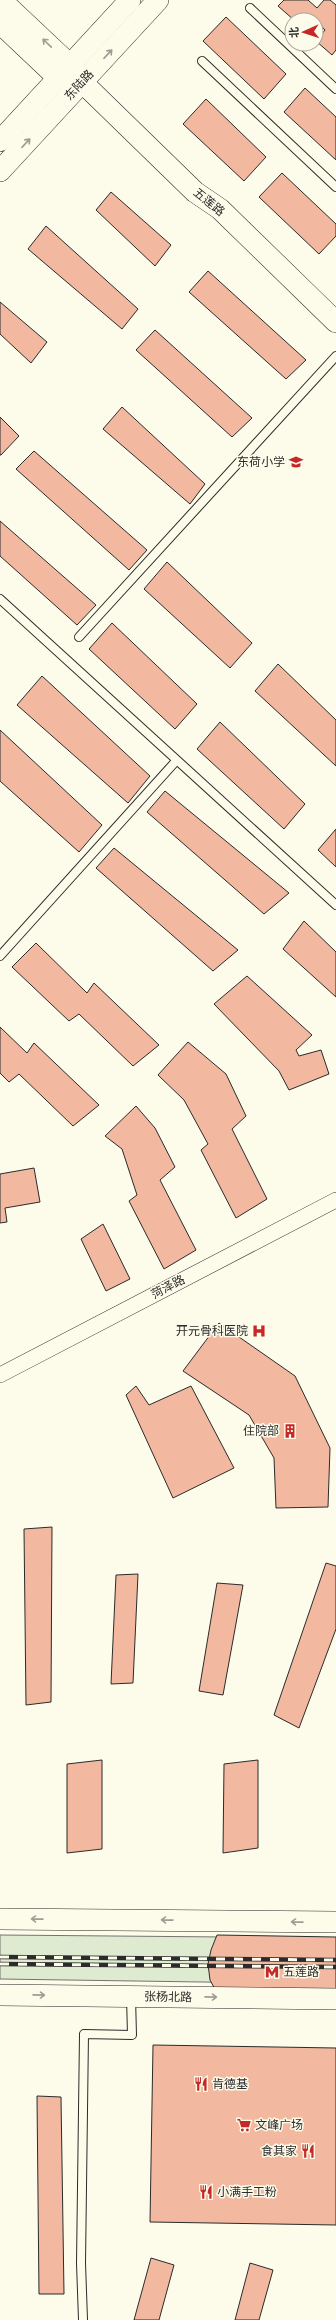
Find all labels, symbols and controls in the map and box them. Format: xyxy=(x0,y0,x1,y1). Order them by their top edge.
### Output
north arrow xyxy=(284,12,324,52)
text: 北 xyxy=(288,27,301,38)
one-way arrow xyxy=(42,38,52,48)
one-way arrow xyxy=(103,49,113,59)
street label: 东陆路 xyxy=(62,67,96,103)
one-way arrow xyxy=(22,137,31,148)
street label: 五莲路 xyxy=(191,185,227,219)
school or university icon: 东荷小学 xyxy=(288,454,304,470)
place label: 东荷小学 xyxy=(237,455,285,469)
street label: 菏泽路 xyxy=(149,1272,187,1302)
hospital icon: 开元骨科医院 xyxy=(251,1323,267,1339)
place label: 开元骨科医院 xyxy=(176,1324,248,1338)
building icon: 住院部 xyxy=(282,1423,298,1439)
place label: 住院部 xyxy=(243,1424,279,1438)
one-way arrow xyxy=(31,1915,44,1923)
one-way arrow xyxy=(161,1916,174,1924)
one-way arrow xyxy=(291,1918,304,1926)
metro station icon: 五莲路 xyxy=(264,1964,280,1980)
place label: 五莲路 xyxy=(283,1965,319,1979)
street label: 张杨北路 xyxy=(144,1990,192,2004)
one-way arrow xyxy=(32,1992,45,1999)
one-way arrow xyxy=(204,1993,217,2001)
restaurant icon: 肯德基 xyxy=(193,2076,209,2092)
place label: 肯德基 xyxy=(212,2077,248,2091)
supermarket icon: 文峰广场 xyxy=(236,2117,252,2133)
place label: 文峰广场 xyxy=(255,2118,303,2132)
restaurant icon: 食其家 xyxy=(300,2143,316,2159)
place label: 食其家 xyxy=(261,2144,297,2158)
restaurant icon: 小满手工粉 xyxy=(198,2184,214,2200)
place label: 小满手工粉 xyxy=(217,2185,277,2199)

